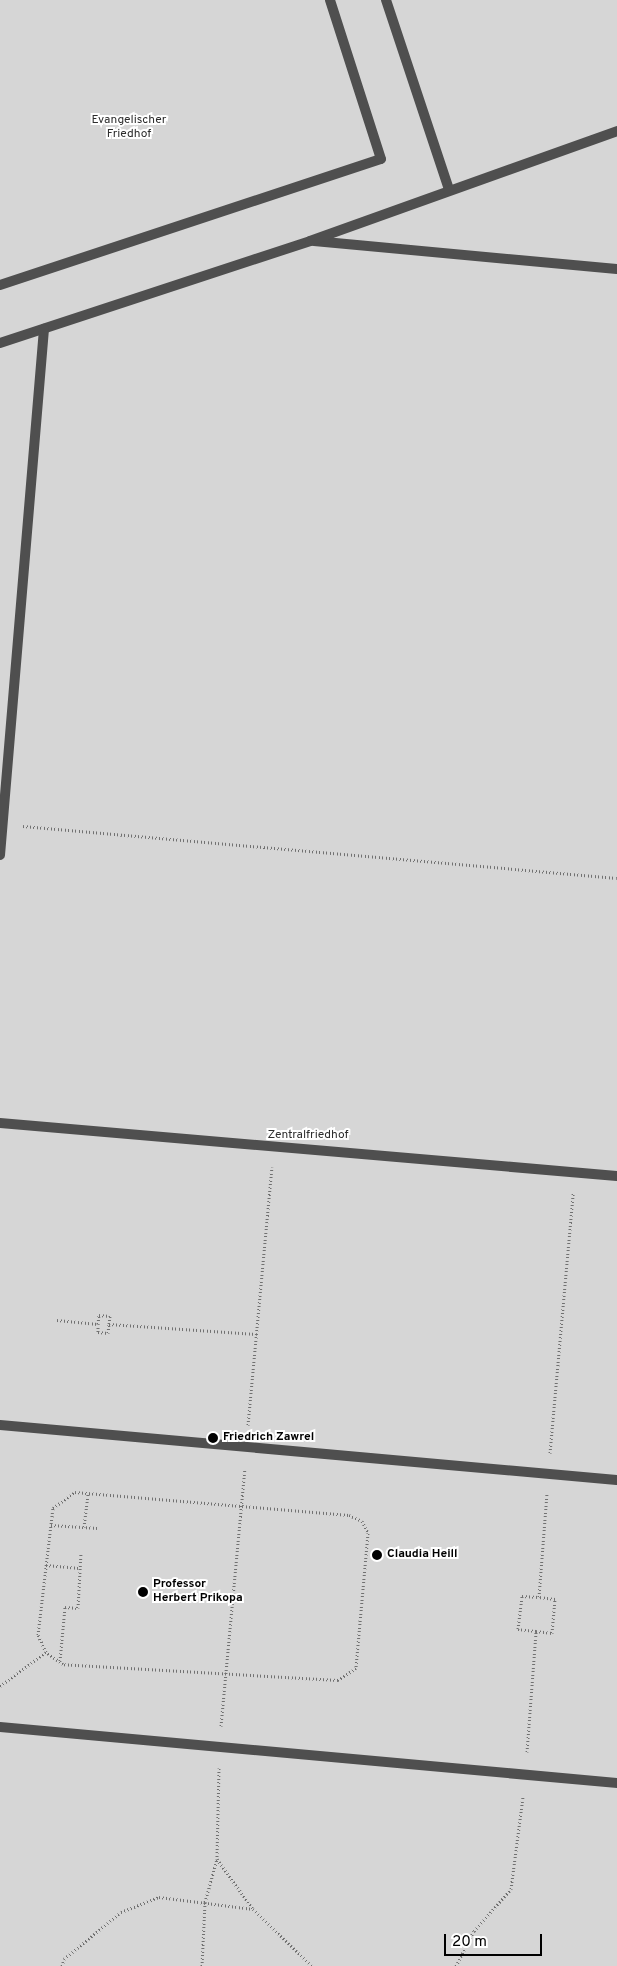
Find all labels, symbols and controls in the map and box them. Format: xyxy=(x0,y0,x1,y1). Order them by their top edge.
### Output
park label: Evangelischer Friedhof xyxy=(92,114,166,142)
park label: Zentralfriedhof xyxy=(267,1129,349,1143)
place label: Friedrich Zawrel xyxy=(223,1431,314,1445)
marker: Friedrich Zawrel xyxy=(207,1432,219,1444)
place label: Claudia Heill xyxy=(387,1548,458,1562)
marker: Claudia Heill xyxy=(371,1549,383,1561)
place label: Professor Herbert Prikopa xyxy=(153,1578,243,1606)
marker: Professor Herbert Prikopa xyxy=(137,1586,149,1598)
scale bar xyxy=(447,1924,544,1956)
text: 20 m xyxy=(452,1933,487,1952)

